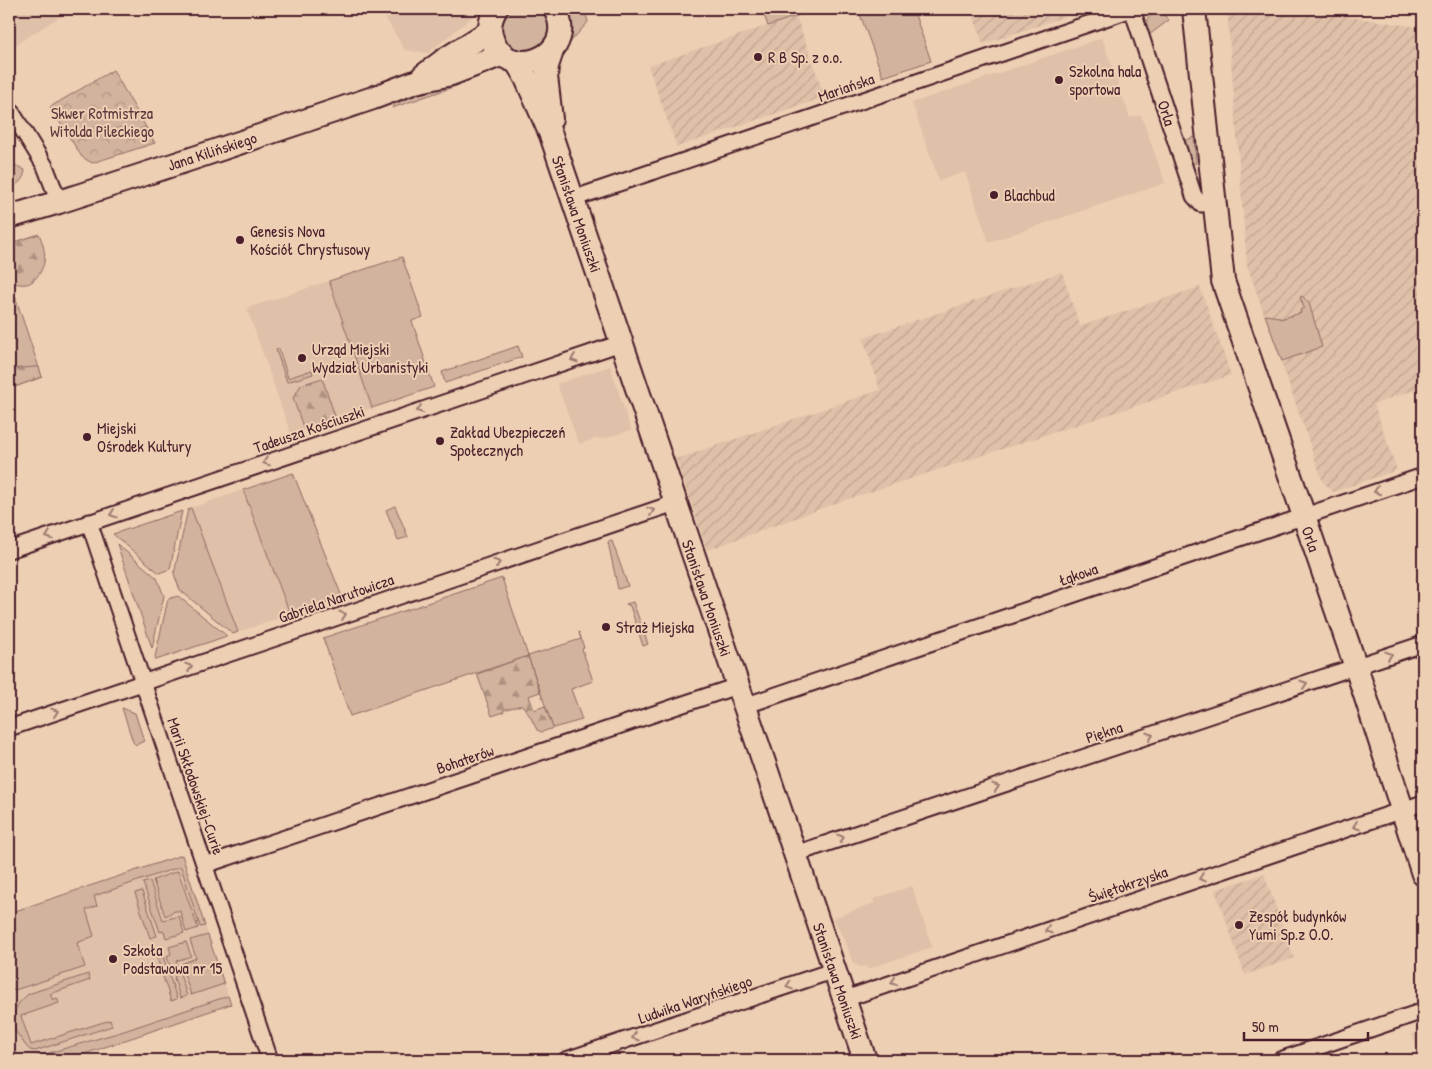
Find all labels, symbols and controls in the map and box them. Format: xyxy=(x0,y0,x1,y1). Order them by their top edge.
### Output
place label: R B Sp. z o.o. xyxy=(768,46,842,68)
marker: R B Sp. z o.o. xyxy=(752,51,764,63)
place label: Szkolna hala sportowa xyxy=(1069,60,1141,100)
street label: Mariańska xyxy=(815,67,877,107)
marker: Szkolna hala sportowa xyxy=(1053,74,1065,86)
street label: Orla xyxy=(1153,97,1181,129)
park label: Skwer Rotmistrza Witolda Pileckiego xyxy=(50,102,155,142)
street label: Jana Kilińskiego xyxy=(165,126,260,176)
street label: Stanisława Moniuszki xyxy=(547,153,607,275)
place label: Blachbud xyxy=(1004,184,1055,206)
marker: Blachbud xyxy=(988,189,1000,201)
place label: Genesis Nova Kościół Chrystusowy xyxy=(250,220,370,260)
marker: Genesis Nova Kościół Chrystusowy xyxy=(234,234,246,246)
place label: Urząd Miejski Wydział Urbanistyki xyxy=(312,338,429,378)
marker: Urząd Miejski Wydział Urbanistyki xyxy=(296,352,308,364)
one-way arrow xyxy=(571,353,579,363)
street label: Tadeusza Kościuszki xyxy=(251,400,367,458)
one-way arrow xyxy=(417,405,425,415)
place label: Miejski Ośrodek Kultury xyxy=(97,417,192,457)
place label: Zakład Ubezpieczeń Społecznych xyxy=(450,421,565,461)
marker: Miejski Ośrodek Kultury xyxy=(81,431,93,443)
marker: Zakład Ubezpieczeń Społecznych xyxy=(434,435,446,447)
one-way arrow xyxy=(263,457,271,467)
one-way arrow xyxy=(1373,485,1382,495)
one-way arrow xyxy=(646,506,655,516)
one-way arrow xyxy=(109,509,117,519)
street label: Orla xyxy=(1296,523,1326,555)
one-way arrow xyxy=(45,530,54,540)
street label: Stanisława Moniuszki xyxy=(677,537,737,659)
street label: Łąkowa xyxy=(1055,557,1101,591)
one-way arrow xyxy=(493,558,501,568)
street label: Gabriela Narutowicza xyxy=(275,568,397,628)
one-way arrow xyxy=(339,610,347,620)
place label: Straż Miejska xyxy=(616,616,694,638)
marker: Straż Miejska xyxy=(600,621,612,633)
one-way arrow xyxy=(1385,651,1393,661)
one-way arrow xyxy=(185,662,193,672)
one-way arrow xyxy=(1299,680,1308,690)
one-way arrow xyxy=(50,708,59,718)
street label: Marii Skłodowskiej-Curie xyxy=(162,714,230,858)
street label: Piękna xyxy=(1083,716,1125,748)
one-way arrow xyxy=(1145,731,1153,741)
street label: Bohaterów xyxy=(433,739,497,779)
one-way arrow xyxy=(991,783,999,793)
one-way arrow xyxy=(1352,820,1360,830)
one-way arrow xyxy=(837,834,845,844)
street label: Świętokrzyska xyxy=(1086,860,1170,908)
one-way arrow xyxy=(1198,872,1206,882)
place label: Zespół budynków Yumi Sp.z O.O. xyxy=(1249,905,1346,945)
marker: Zespół budynków Yumi Sp.z O.O. xyxy=(1233,919,1245,931)
street label: Stanisława Moniuszki xyxy=(808,920,868,1042)
one-way arrow xyxy=(1044,924,1052,934)
place label: Szkoła Podstawowa nr 15 xyxy=(123,939,222,979)
marker: Szkoła Podstawowa nr 15 xyxy=(107,953,119,965)
street label: Ludwika Waryńskiego xyxy=(635,969,755,1029)
one-way arrow xyxy=(890,976,898,986)
one-way arrow xyxy=(785,980,793,990)
scale bar xyxy=(1244,1009,1368,1041)
text: 50 m xyxy=(1252,1016,1279,1037)
one-way arrow xyxy=(631,1031,639,1041)

